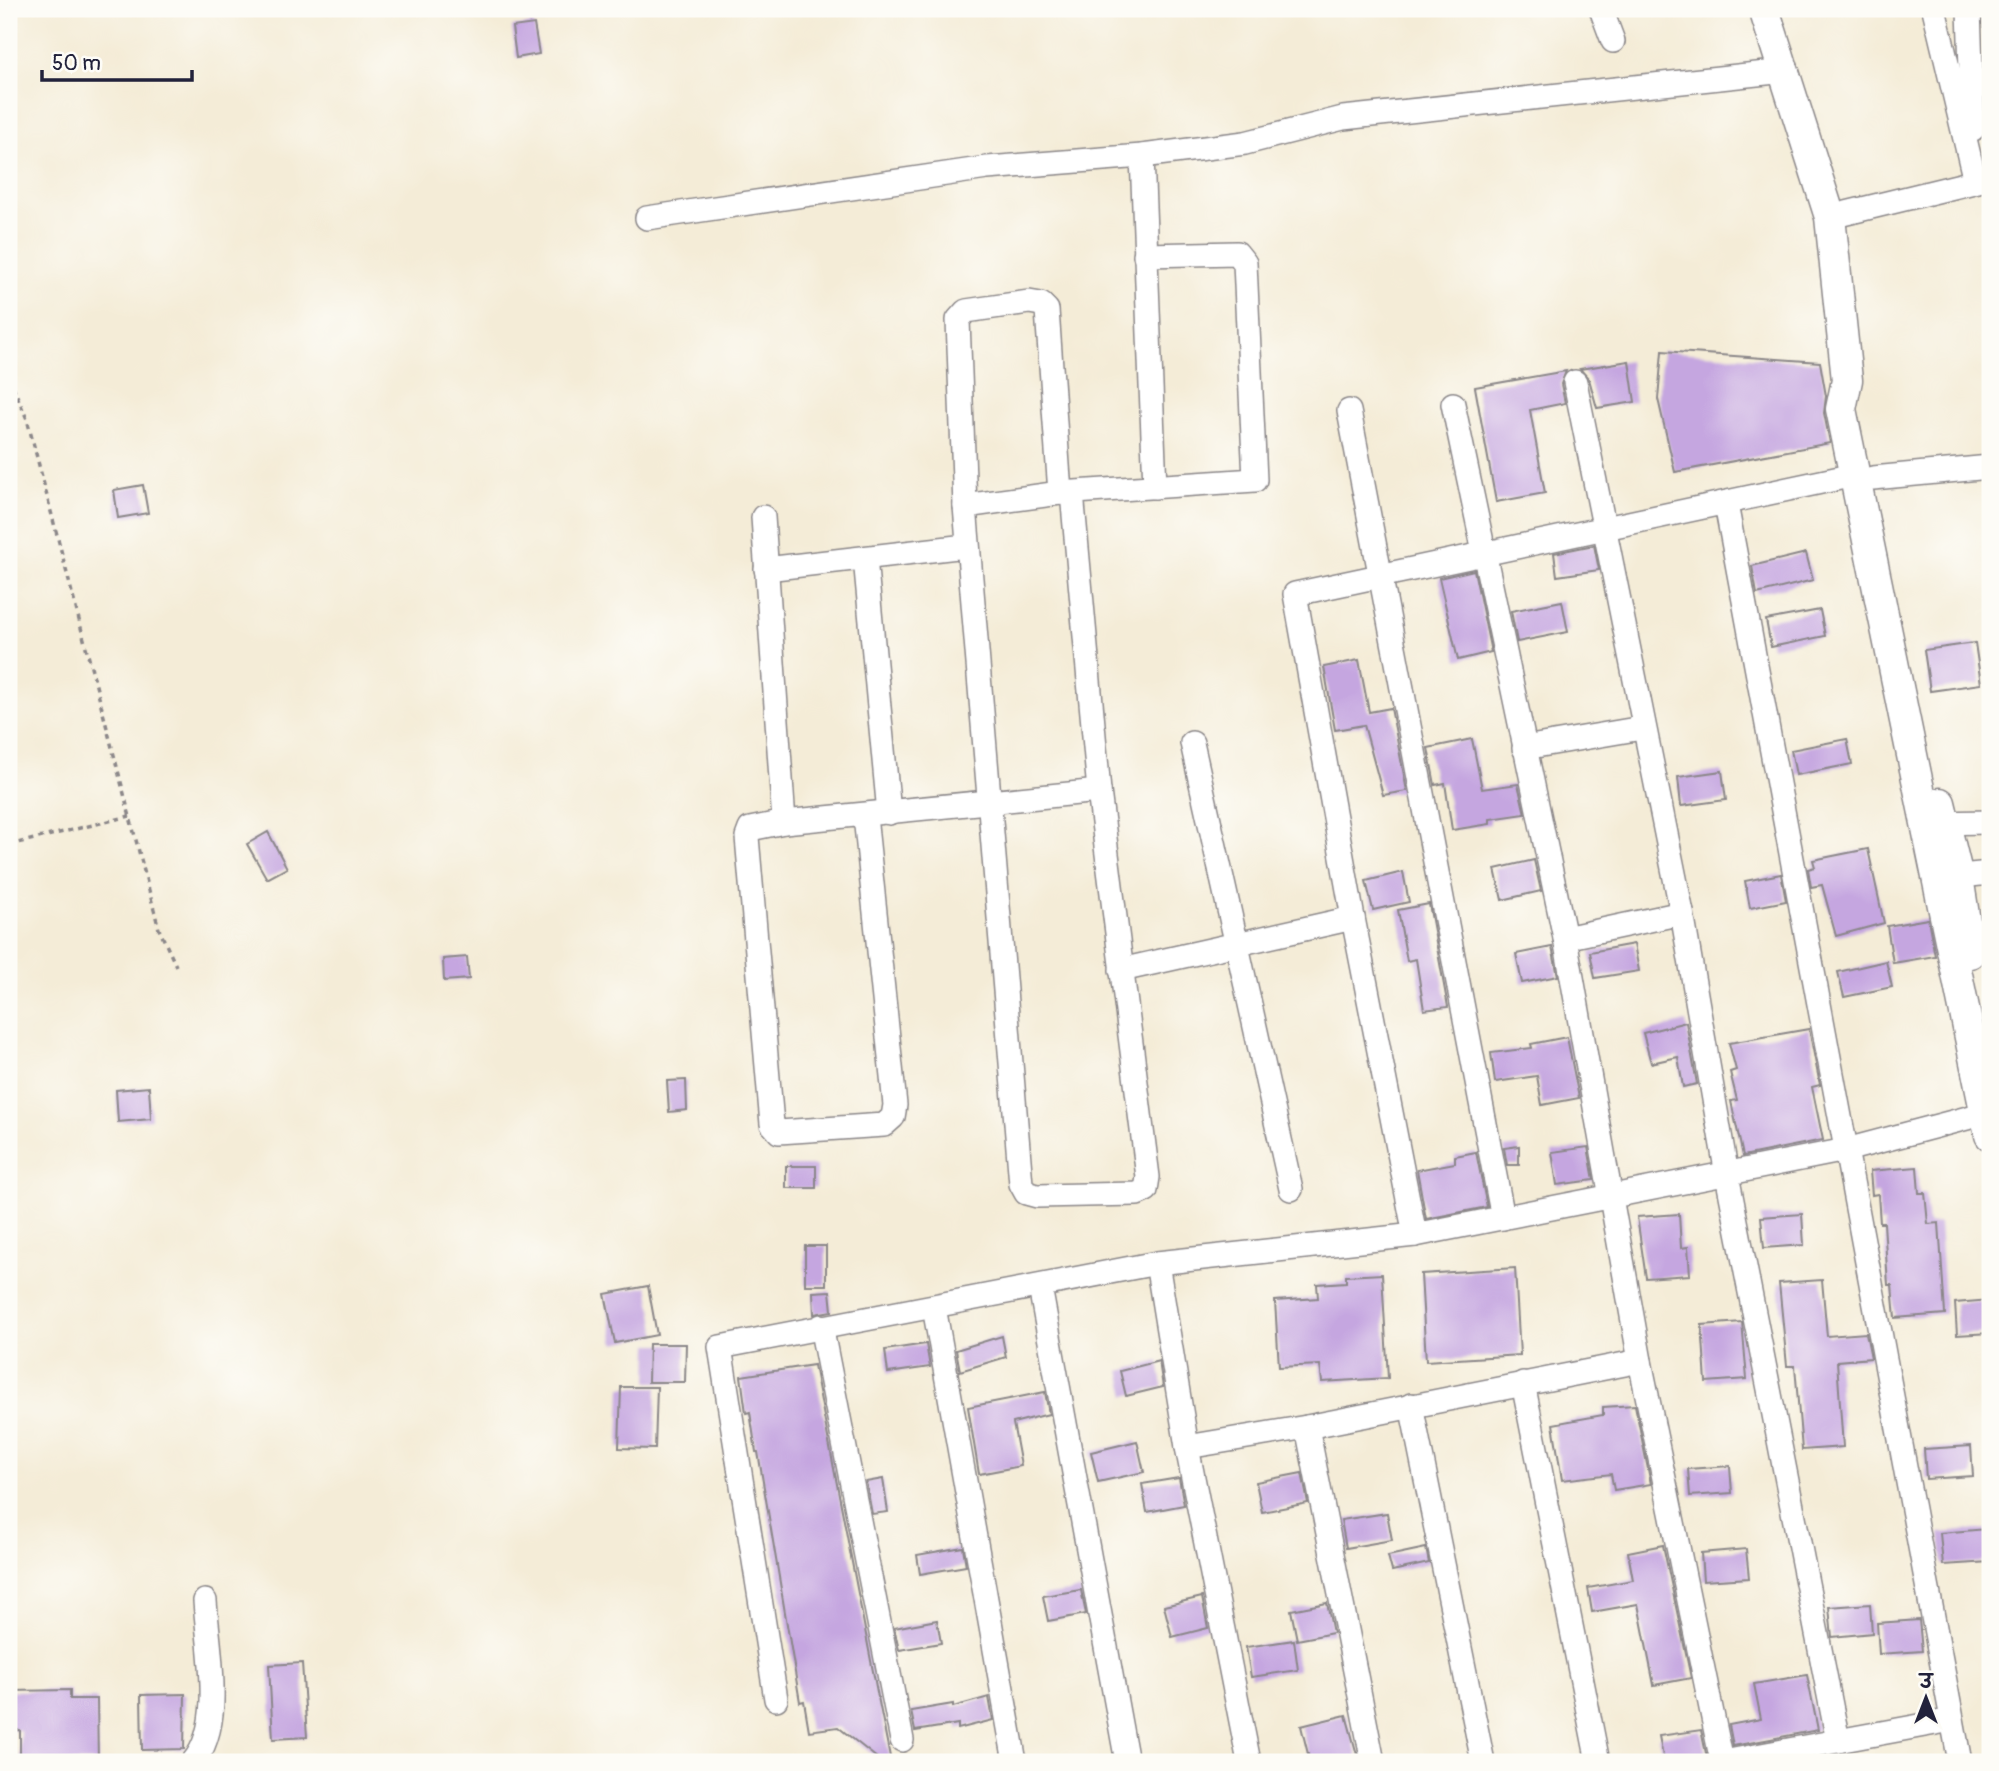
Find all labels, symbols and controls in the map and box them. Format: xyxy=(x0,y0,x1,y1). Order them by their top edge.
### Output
scale bar xyxy=(42,38,192,82)
text: 50 m xyxy=(52,50,101,77)
north arrow xyxy=(1890,1662,1960,1732)
text: उ xyxy=(1918,1670,1935,1694)

